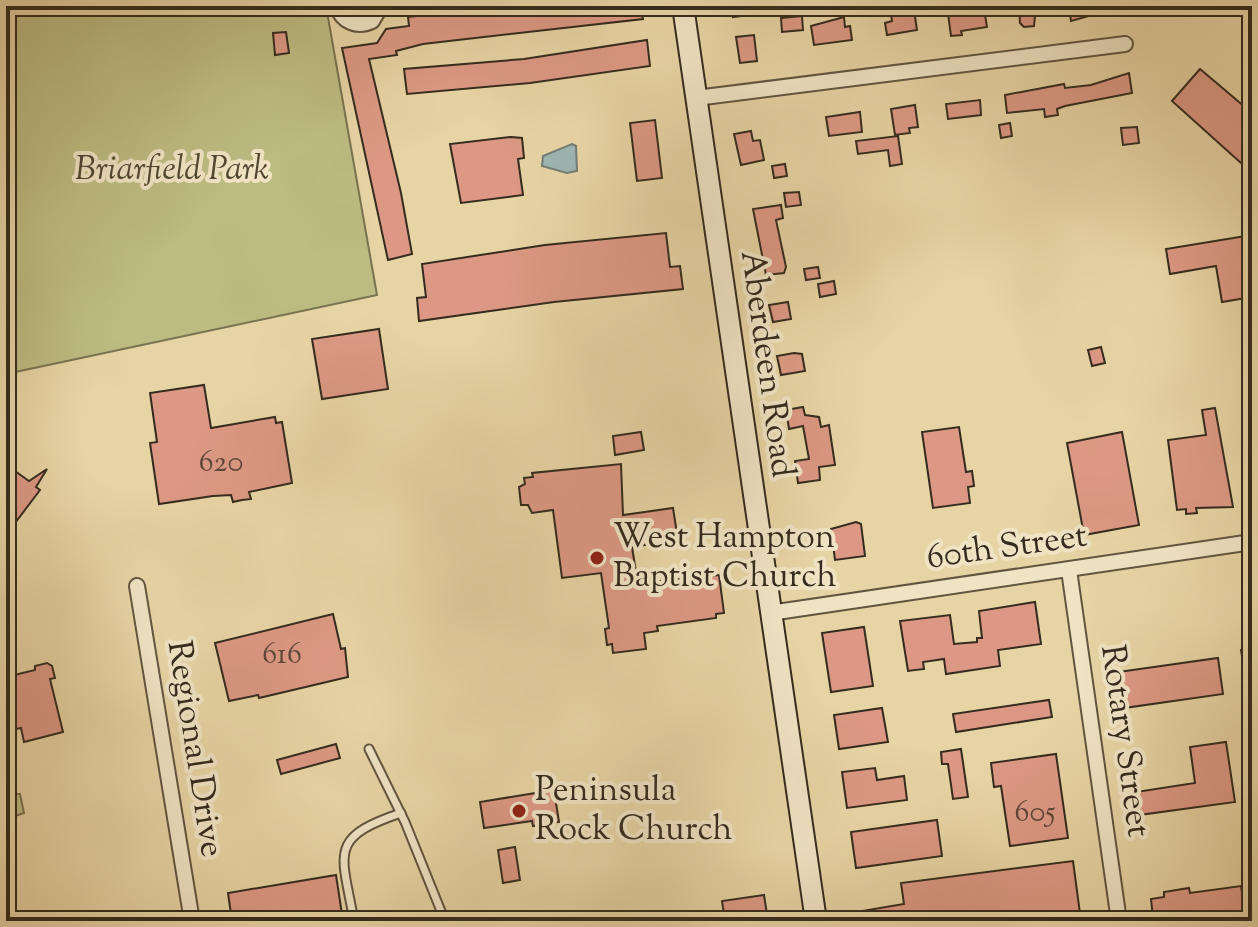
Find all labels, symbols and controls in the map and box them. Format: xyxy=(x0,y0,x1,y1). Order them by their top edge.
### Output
park label: Briarfield Park xyxy=(75,146,269,195)
street label: Aberdeen Road xyxy=(726,247,806,481)
house number: 620 xyxy=(199,442,243,485)
street label: 60th Street xyxy=(924,512,1091,583)
place label: West Hampton Baptist Church xyxy=(613,514,837,602)
marker: West Hampton Baptist Church xyxy=(588,549,606,567)
house number: 616 xyxy=(262,634,302,677)
street label: Regional Drive xyxy=(153,637,235,861)
street label: Rotary Street xyxy=(1086,642,1162,841)
place label: Peninsula Rock Church xyxy=(535,767,733,855)
house number: 605 xyxy=(1014,792,1056,835)
marker: Peninsula Rock Church xyxy=(510,802,528,820)

